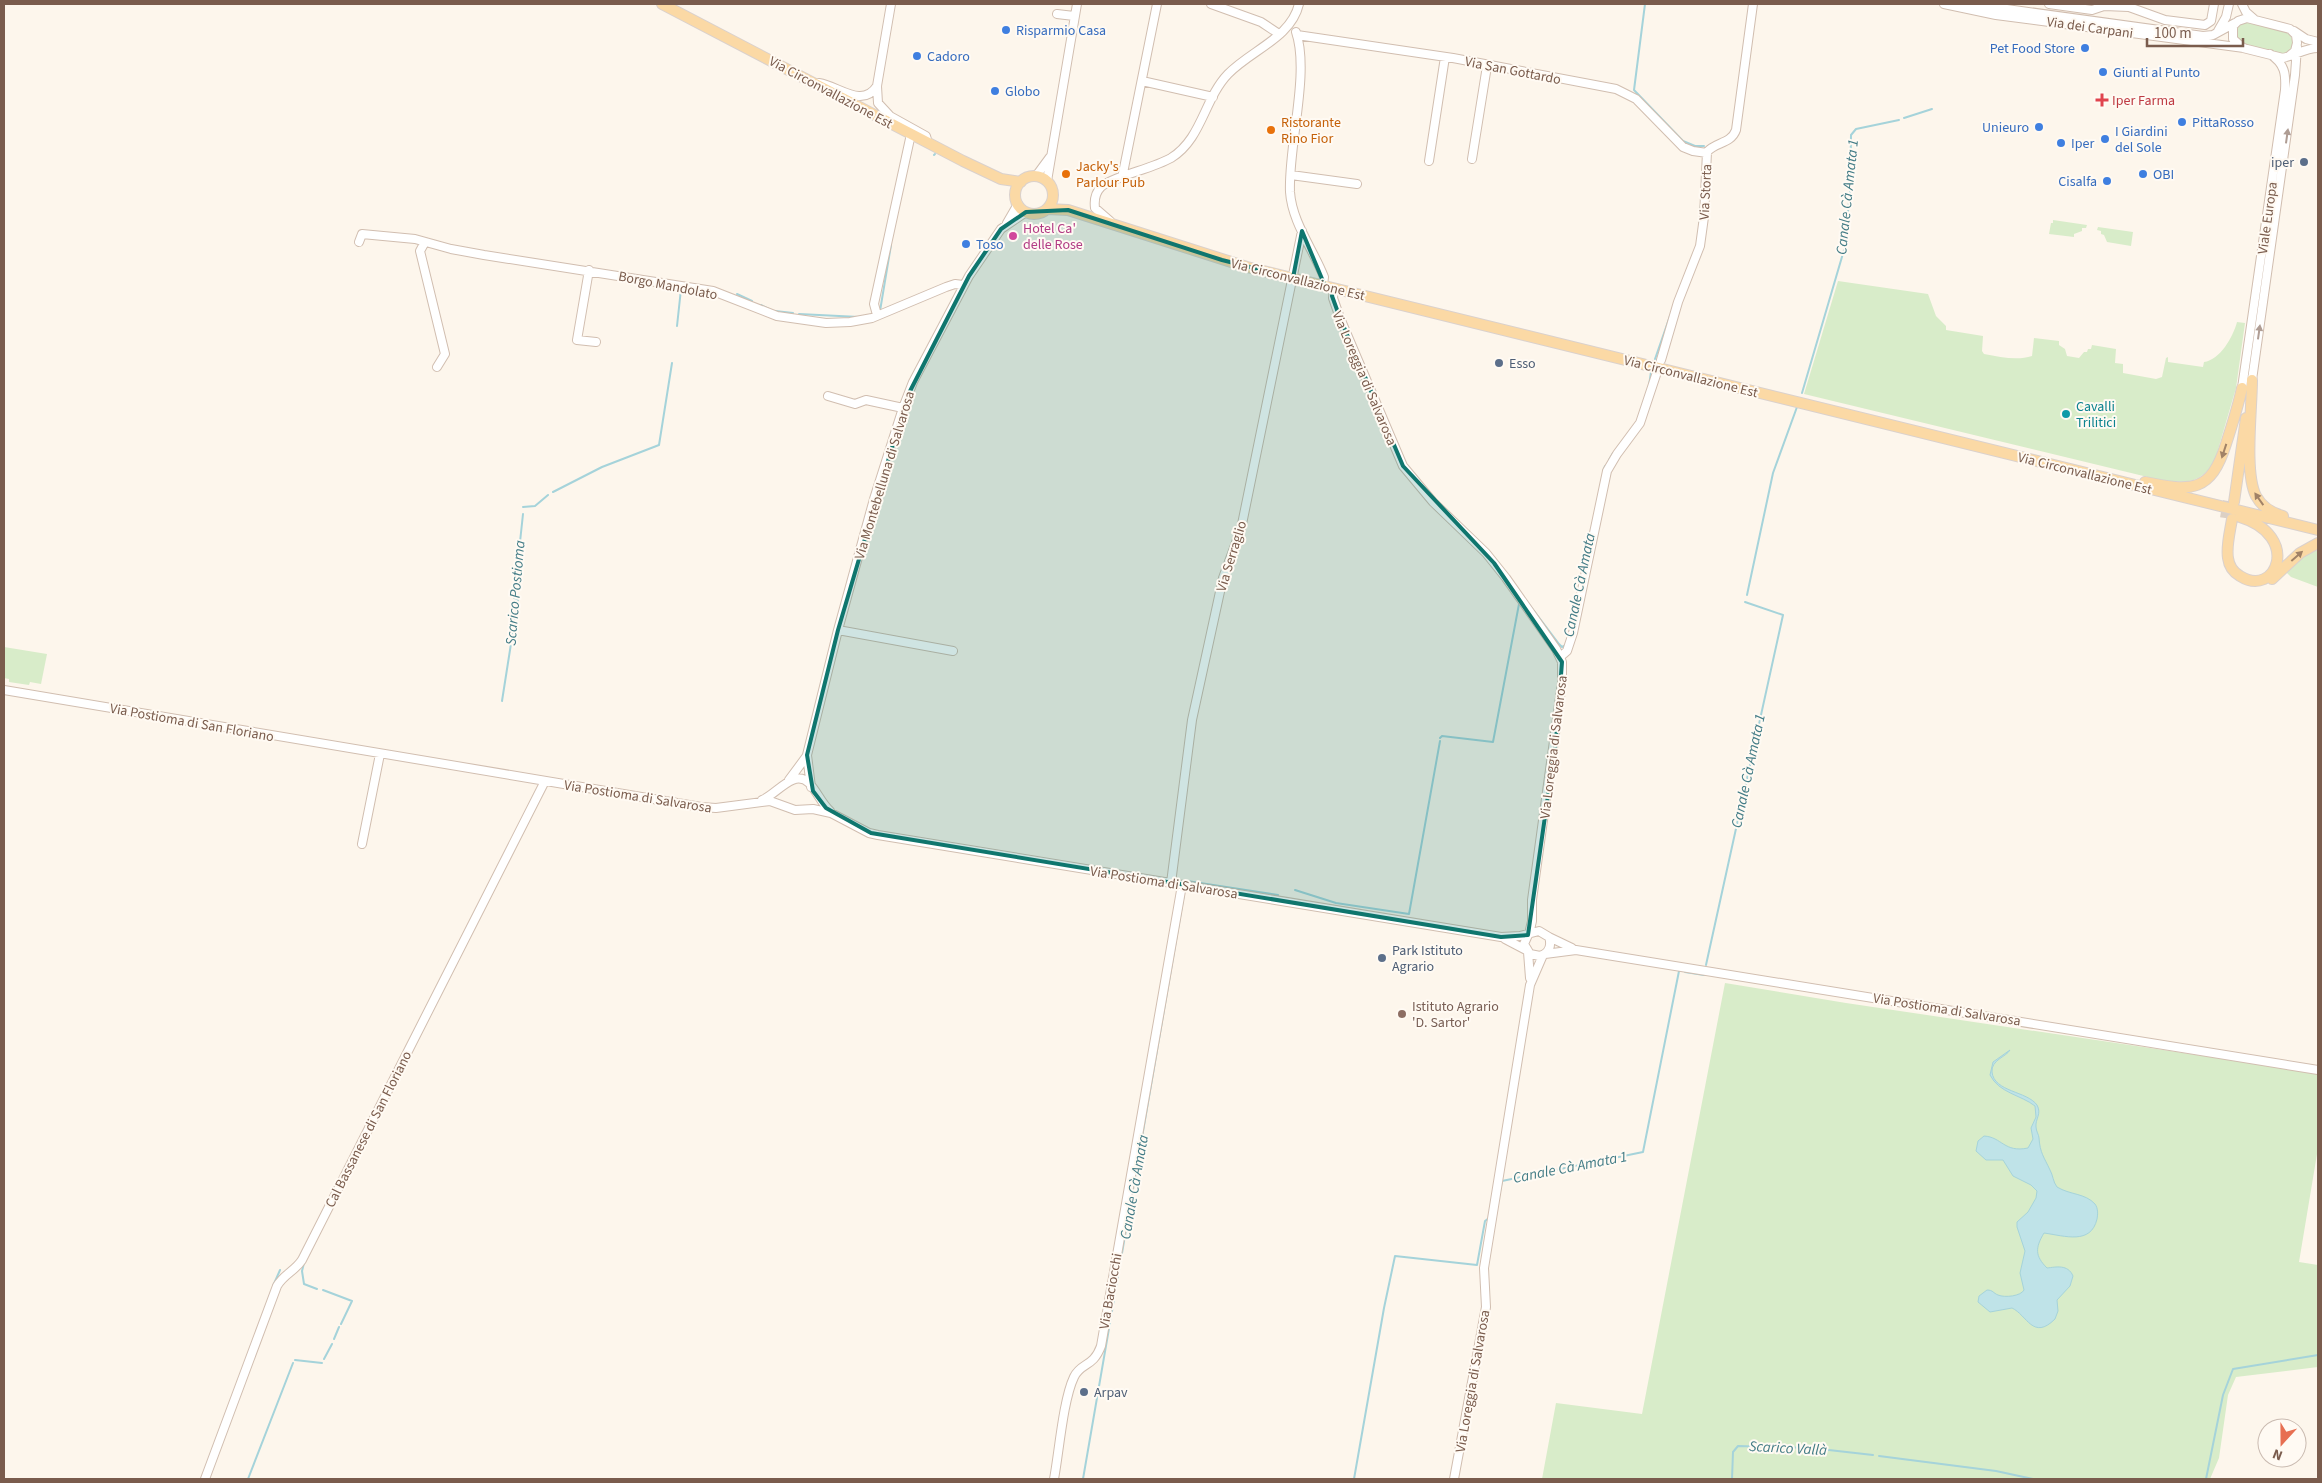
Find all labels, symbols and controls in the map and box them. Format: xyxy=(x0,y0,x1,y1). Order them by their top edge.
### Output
street label: Via dei Carpani xyxy=(2045,12,2134,44)
scale bar xyxy=(2147,15,2243,47)
place label: Risparmio Casa xyxy=(1016,21,1106,41)
text: 100 m xyxy=(2154,23,2192,44)
marker: Risparmio Casa xyxy=(1000,24,1012,36)
place label: Pet Food Store xyxy=(1990,39,2075,59)
marker: Pet Food Store xyxy=(2079,42,2091,54)
place label: Cadoro xyxy=(927,47,970,67)
marker: Cadoro xyxy=(911,50,923,62)
street label: Via Circonvallazione Est xyxy=(765,52,896,134)
street label: Via San Gottardo xyxy=(1463,52,1563,90)
place label: Giunti al Punto xyxy=(2113,63,2200,83)
marker: Giunti al Punto xyxy=(2097,66,2109,78)
place label: Globo xyxy=(1005,82,1040,102)
marker: Globo xyxy=(989,85,1001,97)
place label: Iper Farma xyxy=(2112,91,2175,111)
marker: Iper Farma xyxy=(2096,94,2108,106)
place label: Ristorante Rino Fior xyxy=(1281,113,1341,149)
place label: PittaRosso xyxy=(2192,113,2254,133)
marker: PittaRosso xyxy=(2176,116,2188,128)
place label: Unieuro xyxy=(1982,118,2029,138)
marker: Unieuro xyxy=(2033,121,2045,133)
place label: I Giardini del Sole xyxy=(2115,122,2168,158)
marker: Ristorante Rino Fior xyxy=(1265,124,1277,136)
one-way arrow xyxy=(2283,128,2291,144)
marker: I Giardini del Sole xyxy=(2099,133,2111,145)
place label: Iper xyxy=(2071,134,2094,154)
marker: Iper xyxy=(2055,137,2067,149)
water label: Canale Cà Amata 1 xyxy=(1831,138,1864,256)
place label: iper xyxy=(2271,153,2294,173)
marker: iper xyxy=(2298,156,2310,168)
place label: Jacky's Parlour Pub xyxy=(1076,157,1145,193)
street label: Via Storta xyxy=(1695,163,1717,221)
place label: OBI xyxy=(2153,165,2174,185)
marker: Jacky's Parlour Pub xyxy=(1060,168,1072,180)
marker: OBI xyxy=(2137,168,2149,180)
place label: Cisalfa xyxy=(2058,172,2097,192)
marker: Cisalfa xyxy=(2101,175,2113,187)
street label: Viale Europa xyxy=(2253,181,2283,256)
place label: Hotel Ca' delle Rose xyxy=(1023,219,1083,255)
marker: Hotel Ca' delle Rose xyxy=(1007,230,1019,242)
place label: Toso xyxy=(976,235,1004,255)
marker: Toso xyxy=(960,238,972,250)
street label: Via Circonvallazione Est xyxy=(1229,254,1367,306)
street label: Borgo Mandolato xyxy=(617,267,719,305)
street label: Via Loreggia di Salvarosa xyxy=(1327,308,1401,449)
one-way arrow xyxy=(2255,323,2263,339)
street label: Via Circonvallazione Est xyxy=(1622,351,1760,403)
place label: Esso xyxy=(1509,354,1536,374)
marker: Esso xyxy=(1493,357,1505,369)
street label: Via Montebelluna di Salvarosa xyxy=(850,389,920,562)
place label: Cavalli Trilitici xyxy=(2076,397,2116,433)
marker: Cavalli Trilitici xyxy=(2060,408,2072,420)
one-way arrow xyxy=(2220,444,2227,459)
street label: Via Circonvallazione Est xyxy=(2016,448,2154,500)
one-way arrow xyxy=(2254,493,2264,506)
street label: Via Serraglio xyxy=(1212,518,1252,594)
water label: Canale Cà Amata xyxy=(1558,531,1601,639)
water label: Scarico Postioma xyxy=(500,540,531,647)
one-way arrow xyxy=(2290,550,2302,562)
street label: Via Loreggia di Salvarosa xyxy=(1535,674,1573,820)
street label: Via Postioma di San Floriano xyxy=(108,699,275,747)
water label: Canale Cà Amata 1 xyxy=(1726,712,1771,830)
street label: Via Postioma di Salvarosa xyxy=(563,775,713,819)
street label: Via Postioma di Salvarosa xyxy=(1089,861,1239,905)
place label: Park Istituto Agrario xyxy=(1392,941,1463,977)
marker: Park Istituto Agrario xyxy=(1376,952,1388,964)
street label: Via Postioma di Salvarosa xyxy=(1872,988,2022,1032)
place label: Istituto Agrario 'D. Sartor' xyxy=(1412,997,1499,1033)
marker: Istituto Agrario 'D. Sartor' xyxy=(1396,1008,1408,1020)
street label: Cal Bassanese di San Floriano xyxy=(321,1048,417,1211)
water label: Canale Cà Amata xyxy=(1115,1133,1154,1241)
water label: Canale Cà Amata 1 xyxy=(1511,1146,1629,1189)
street label: Via Baciocchi xyxy=(1094,1252,1127,1331)
street label: Via Loreggia di Salvarosa xyxy=(1451,1308,1495,1454)
place label: Arpav xyxy=(1094,1383,1128,1403)
marker: Arpav xyxy=(1078,1386,1090,1398)
north arrow xyxy=(2257,1418,2307,1468)
water label: Scarico Vallà xyxy=(1748,1436,1828,1461)
text: N xyxy=(2270,1443,2286,1465)

